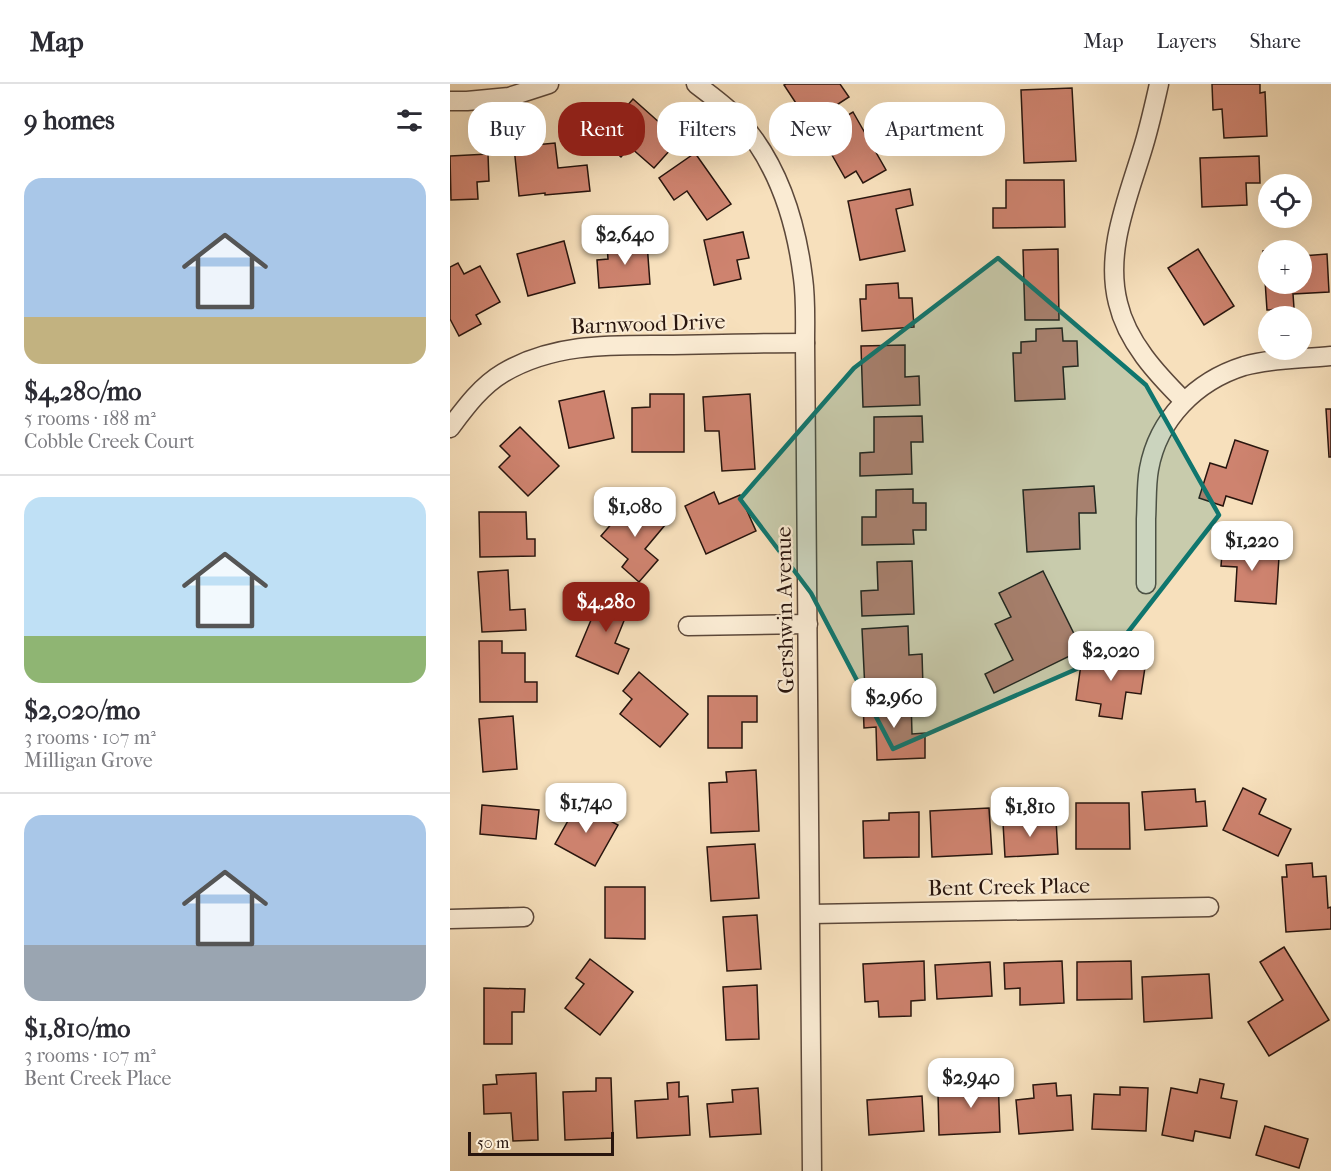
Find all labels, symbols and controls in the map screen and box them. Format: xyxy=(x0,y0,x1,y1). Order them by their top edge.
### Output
text: Map xyxy=(30,25,84,58)
text: Map xyxy=(1083,29,1124,53)
text: Layers xyxy=(1157,29,1216,53)
text: Share xyxy=(1249,29,1301,53)
chip: Buy xyxy=(468,102,546,156)
chip: Rent xyxy=(558,102,645,156)
chip: Filters xyxy=(657,102,757,156)
chip: New xyxy=(769,102,852,156)
chip: Apartment xyxy=(864,102,1005,156)
icon: filters xyxy=(393,104,426,137)
text: 9 homes xyxy=(24,105,115,136)
map controls xyxy=(1258,174,1312,360)
button: locate xyxy=(1258,174,1312,228)
pin: $2,640 xyxy=(576,215,674,266)
icon: home xyxy=(171,217,279,325)
text: $2,640 xyxy=(596,223,654,246)
button: + xyxy=(1258,240,1312,294)
button: − xyxy=(1258,306,1312,360)
street label: Barnwood Drive xyxy=(570,308,726,340)
text: $4,280/mo xyxy=(24,376,142,407)
text: 5 rooms · 188 m² xyxy=(24,407,156,430)
text: Cobble Creek Court xyxy=(24,430,194,453)
pin: $1,080 xyxy=(586,487,684,538)
text: $1,080 xyxy=(608,495,662,518)
pin: $1,220 xyxy=(1203,521,1301,572)
street label: Gershwin Avenue xyxy=(771,526,799,694)
text: $1,220 xyxy=(1225,529,1279,552)
icon: home xyxy=(171,536,279,644)
pin: $4,280 xyxy=(557,582,655,633)
text: $4,280 xyxy=(577,590,635,613)
pin: $2,020 xyxy=(1062,631,1160,682)
text: $2,020 xyxy=(1082,639,1140,662)
pin: $2,960 xyxy=(845,678,943,729)
text: $2,960 xyxy=(865,686,923,709)
text: $2,020/mo xyxy=(24,695,140,726)
text: 3 rooms · 107 m² xyxy=(24,726,156,749)
text: Milligan Grove xyxy=(24,749,153,772)
pin: $1,740 xyxy=(537,783,635,834)
pin: $1,810 xyxy=(981,787,1079,838)
text: $1,740 xyxy=(559,791,613,814)
text: $1,810 xyxy=(1005,795,1055,818)
icon: home xyxy=(171,854,279,962)
street label: Bent Creek Place xyxy=(928,873,1090,901)
text: $1,810/mo xyxy=(24,1013,131,1044)
text: 3 rooms · 107 m² xyxy=(24,1044,156,1067)
pin: $2,940 xyxy=(922,1058,1020,1109)
text: $2,940 xyxy=(942,1066,1000,1089)
text: Bent Creek Place xyxy=(24,1067,171,1090)
scale bar xyxy=(468,1129,614,1156)
text: 50 m xyxy=(477,1133,509,1152)

